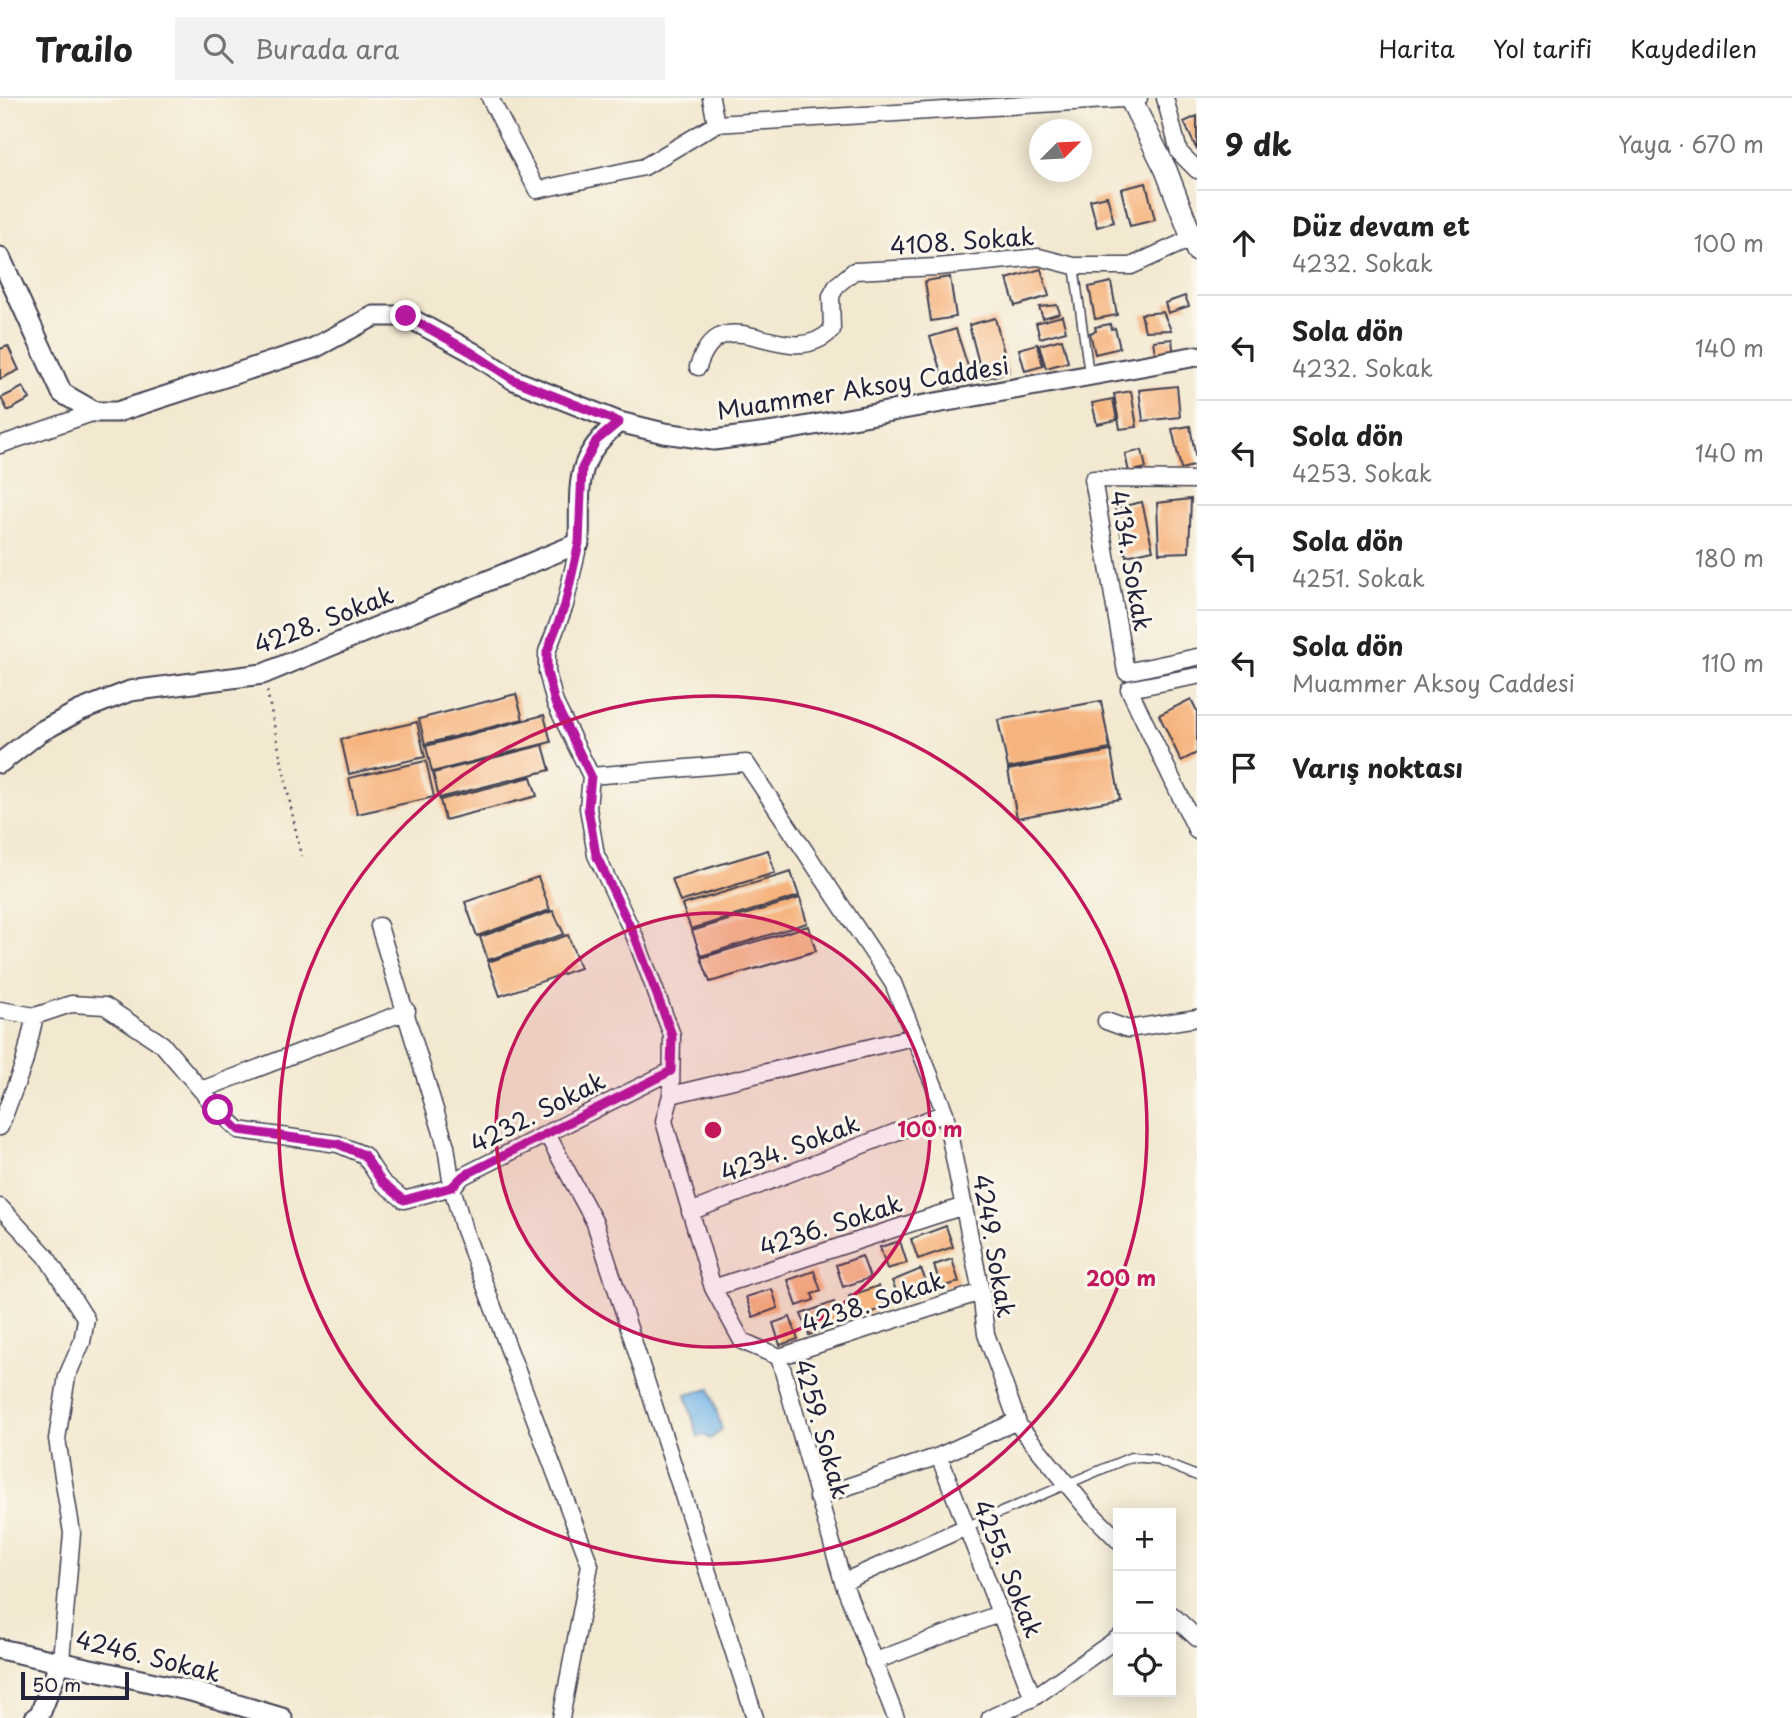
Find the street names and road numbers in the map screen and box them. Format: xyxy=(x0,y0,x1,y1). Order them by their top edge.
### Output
street label: 4108. Sokak xyxy=(888,217,1035,263)
street label: Muammer Aksoy Caddesi xyxy=(714,346,1011,428)
street label: 4134. Sokak xyxy=(1102,487,1162,634)
street label: 4228. Sokak xyxy=(248,576,399,662)
street label: 4232. Sokak xyxy=(463,1062,611,1161)
street label: 4234. Sokak xyxy=(715,1104,864,1190)
street label: 4249. Sokak xyxy=(965,1171,1025,1320)
street label: 4236. Sokak xyxy=(754,1184,907,1264)
street label: 4238. Sokak xyxy=(796,1261,949,1341)
street label: 4259. Sokak xyxy=(786,1354,860,1503)
street label: 4255. Sokak xyxy=(965,1494,1053,1643)
street label: 4246. Sokak xyxy=(72,1620,225,1690)

